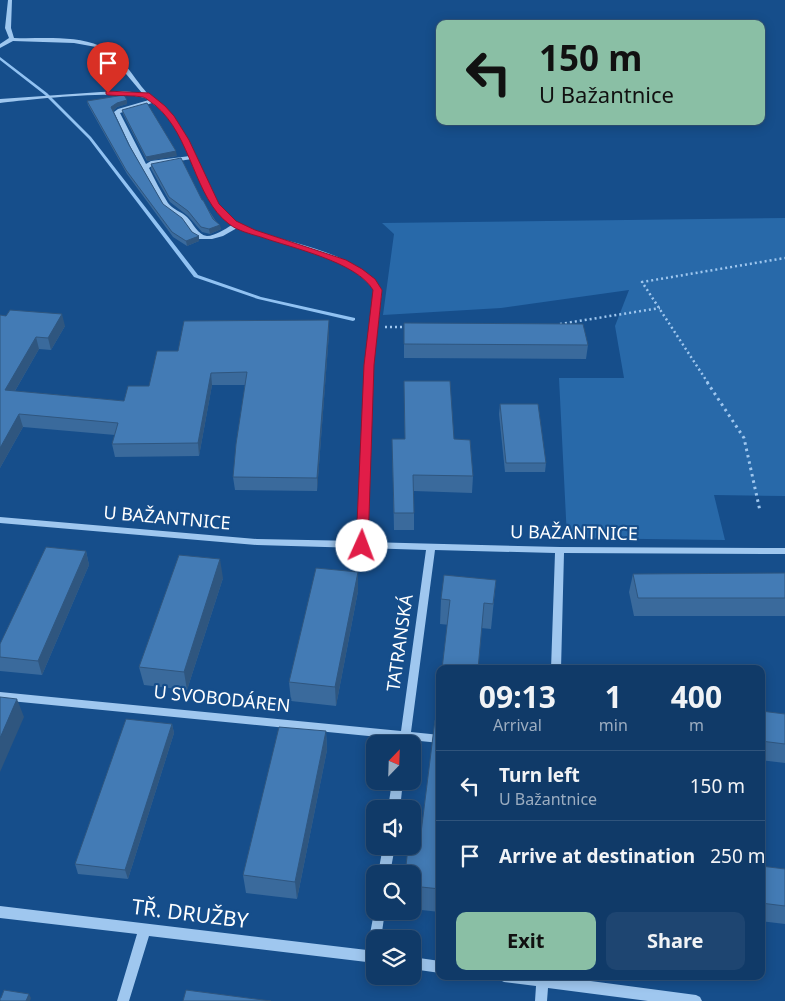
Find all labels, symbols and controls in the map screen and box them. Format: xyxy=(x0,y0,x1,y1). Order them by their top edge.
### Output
text: 150 m xyxy=(539,34,642,81)
icon: left xyxy=(456,40,521,105)
pin xyxy=(87,42,129,93)
icon: arrive xyxy=(94,49,122,77)
text: U Bažantnice xyxy=(539,79,674,109)
street label: U BAŽANTNICE xyxy=(102,499,232,535)
position arrow xyxy=(335,519,387,571)
street label: U BAŽANTNICE xyxy=(510,519,638,545)
street label: TATRANSKÁ xyxy=(380,592,418,693)
text: 09:13 xyxy=(479,676,556,717)
text: 1 xyxy=(605,676,622,717)
text: 400 xyxy=(671,676,722,717)
street label: U SVOBODÁREN xyxy=(153,679,292,717)
text: Arrival xyxy=(493,714,542,736)
text: min xyxy=(599,714,628,736)
text: m xyxy=(689,714,704,736)
north arrow xyxy=(366,735,421,790)
map controls xyxy=(366,735,421,985)
text: Turn left xyxy=(499,762,580,788)
icon: left xyxy=(456,772,484,800)
text: 150 m xyxy=(690,773,745,799)
text: U Bažantnice xyxy=(499,788,597,810)
button: sound xyxy=(366,800,421,855)
icon: arrive xyxy=(456,842,484,870)
text: Arrive at destination xyxy=(499,843,695,869)
text: 250 m xyxy=(710,843,766,869)
button: search xyxy=(366,865,421,920)
street label: TŘ. DRUŽBY xyxy=(130,892,250,934)
button: Exit xyxy=(456,912,596,970)
button: Share xyxy=(606,912,745,970)
button: layers xyxy=(366,930,421,985)

